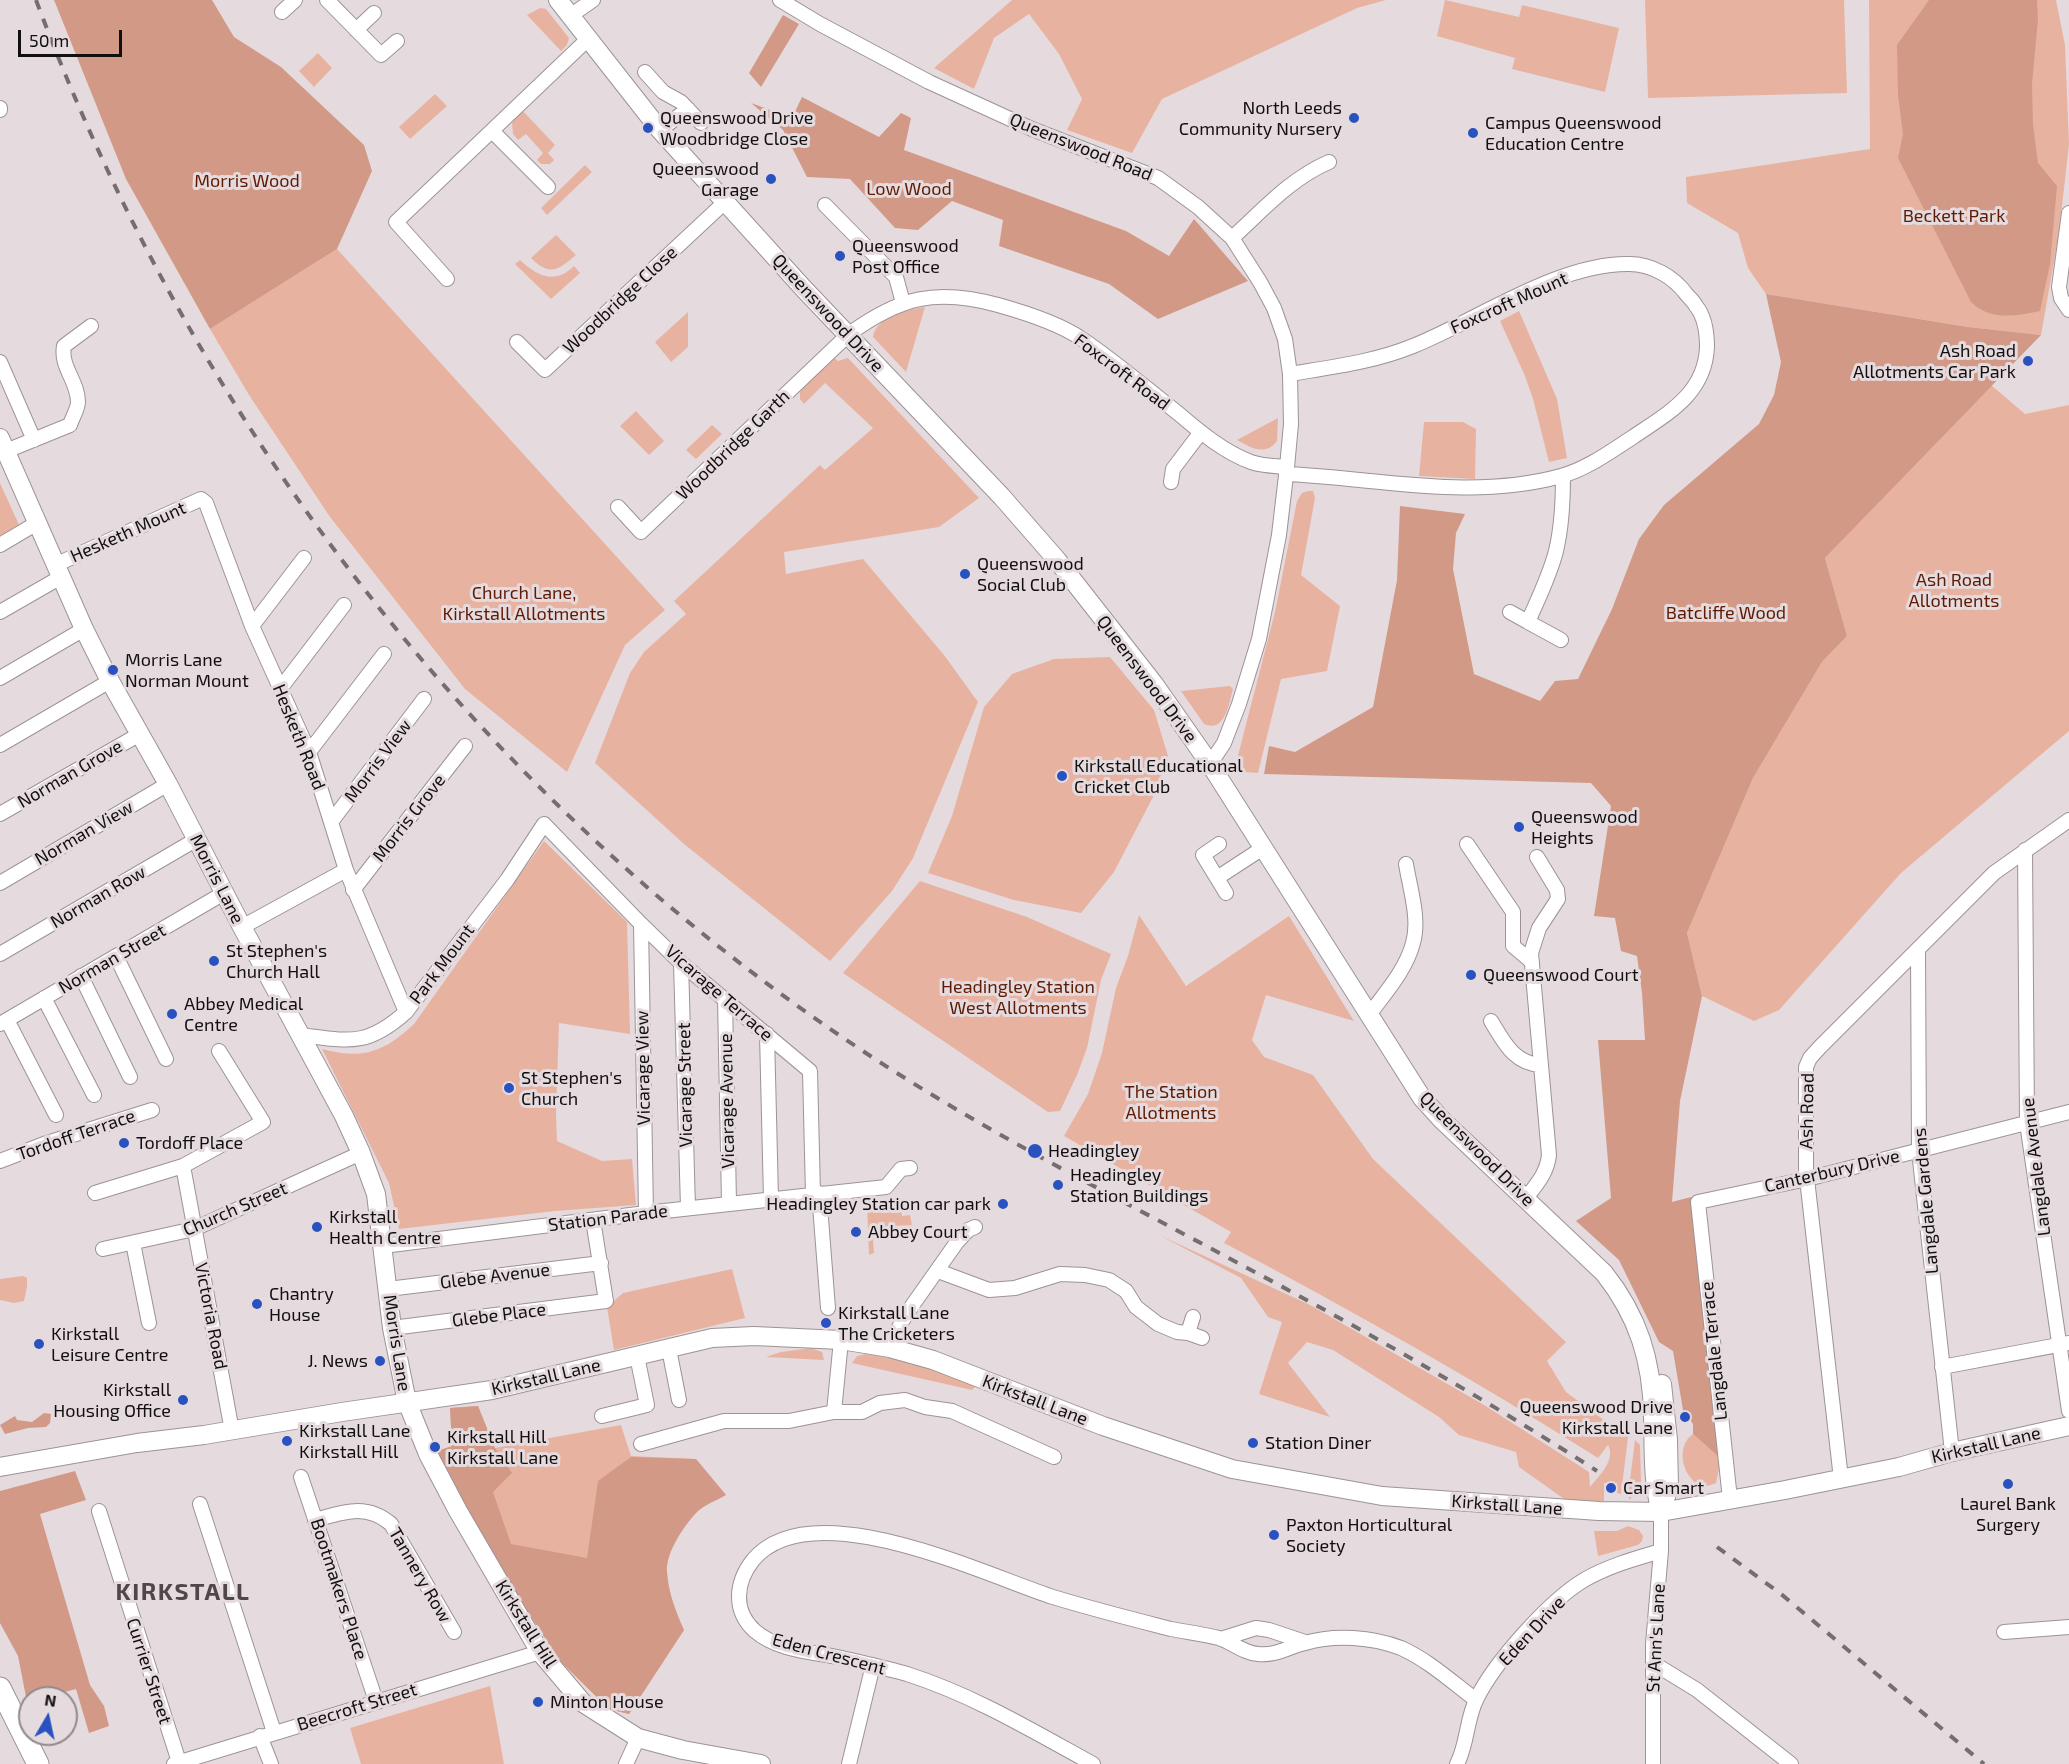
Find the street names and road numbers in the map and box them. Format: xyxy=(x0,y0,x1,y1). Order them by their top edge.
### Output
street label: Queenswood Road xyxy=(1006,108,1156,186)
street label: Woodbridge Close xyxy=(558,242,682,358)
street label: Queenswood Drive xyxy=(768,249,888,377)
street label: Foxcroft Mount xyxy=(1447,268,1571,338)
street label: Foxcroft Road xyxy=(1070,329,1174,415)
street label: Woodbridge Garth xyxy=(672,385,794,505)
street label: Hesketh Mount xyxy=(67,497,189,567)
street label: Queenswood Drive xyxy=(1092,611,1202,747)
street label: Hesketh Road xyxy=(268,681,330,793)
street label: Morris View xyxy=(340,715,416,807)
street label: Norman Grove xyxy=(14,735,126,813)
street label: Morris Grove xyxy=(368,770,450,866)
street label: Norman View xyxy=(31,796,137,870)
street label: Morris Lane xyxy=(185,831,249,927)
street label: Norman Row xyxy=(47,861,149,933)
street label: Norman Street xyxy=(55,920,169,998)
street label: Park Mount xyxy=(405,920,479,1008)
street label: Vicarage Terrace xyxy=(661,940,777,1046)
street label: Vicarage View xyxy=(631,1010,655,1126)
street label: Vicarage Street xyxy=(673,1022,697,1148)
street label: Vicarage Avenue xyxy=(715,1033,739,1169)
street label: Ash Road xyxy=(1796,1073,1818,1149)
street label: Queenswood Drive xyxy=(1415,1087,1539,1211)
street label: Langdale Avenue xyxy=(2017,1097,2055,1237)
street label: Tordoff Terrace xyxy=(14,1105,138,1165)
street label: Langdale Gardens xyxy=(1909,1127,1943,1275)
street label: Canterbury Drive xyxy=(1762,1145,1902,1197)
street label: Church Street xyxy=(180,1177,290,1241)
street label: Station Parade xyxy=(547,1200,669,1236)
street label: Glebe Avenue xyxy=(439,1259,551,1293)
street label: Victoria Road xyxy=(190,1261,232,1371)
street label: Langdale Terrace xyxy=(1696,1280,1732,1422)
street label: Morris Lane xyxy=(379,1293,415,1393)
street label: Glebe Place xyxy=(451,1299,547,1331)
street label: Kirkstall Lane xyxy=(489,1354,603,1400)
street label: Kirkstall Lane xyxy=(979,1370,1091,1430)
street label: Kirkstall Lane xyxy=(1929,1422,2043,1468)
street label: Kirkstall Lane xyxy=(1451,1490,1563,1520)
street label: Bootmakers Place xyxy=(306,1516,372,1662)
street label: Tannery Row xyxy=(384,1524,456,1626)
street label: Kirkstall Hill xyxy=(491,1576,561,1672)
street label: St Ann's Lane xyxy=(1642,1583,1670,1693)
street label: Eden Drive xyxy=(1494,1592,1570,1670)
street label: Currier Street xyxy=(122,1615,176,1727)
street label: Eden Crescent xyxy=(770,1629,888,1679)
street label: Beecroft Street xyxy=(294,1679,420,1735)

